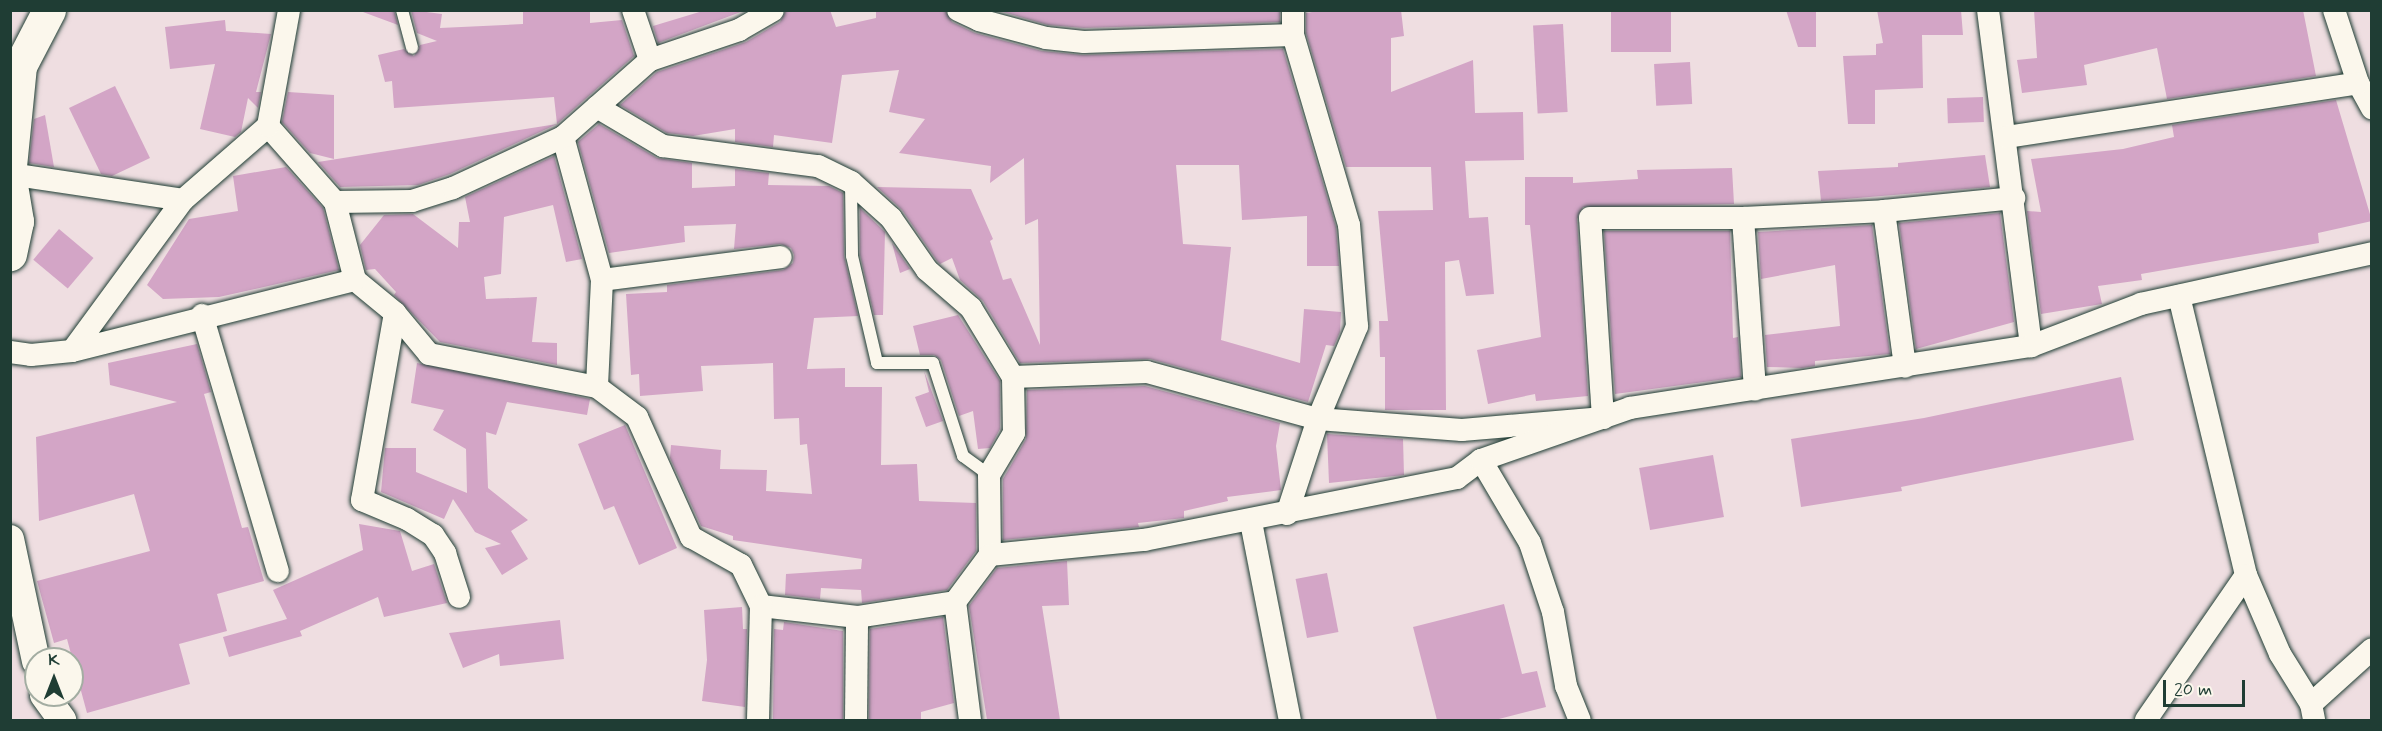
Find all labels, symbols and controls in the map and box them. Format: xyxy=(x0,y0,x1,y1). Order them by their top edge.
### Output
north arrow xyxy=(24,647,84,707)
text: K xyxy=(48,650,60,671)
scale bar xyxy=(2166,668,2248,706)
text: 20 m xyxy=(2174,678,2212,702)

